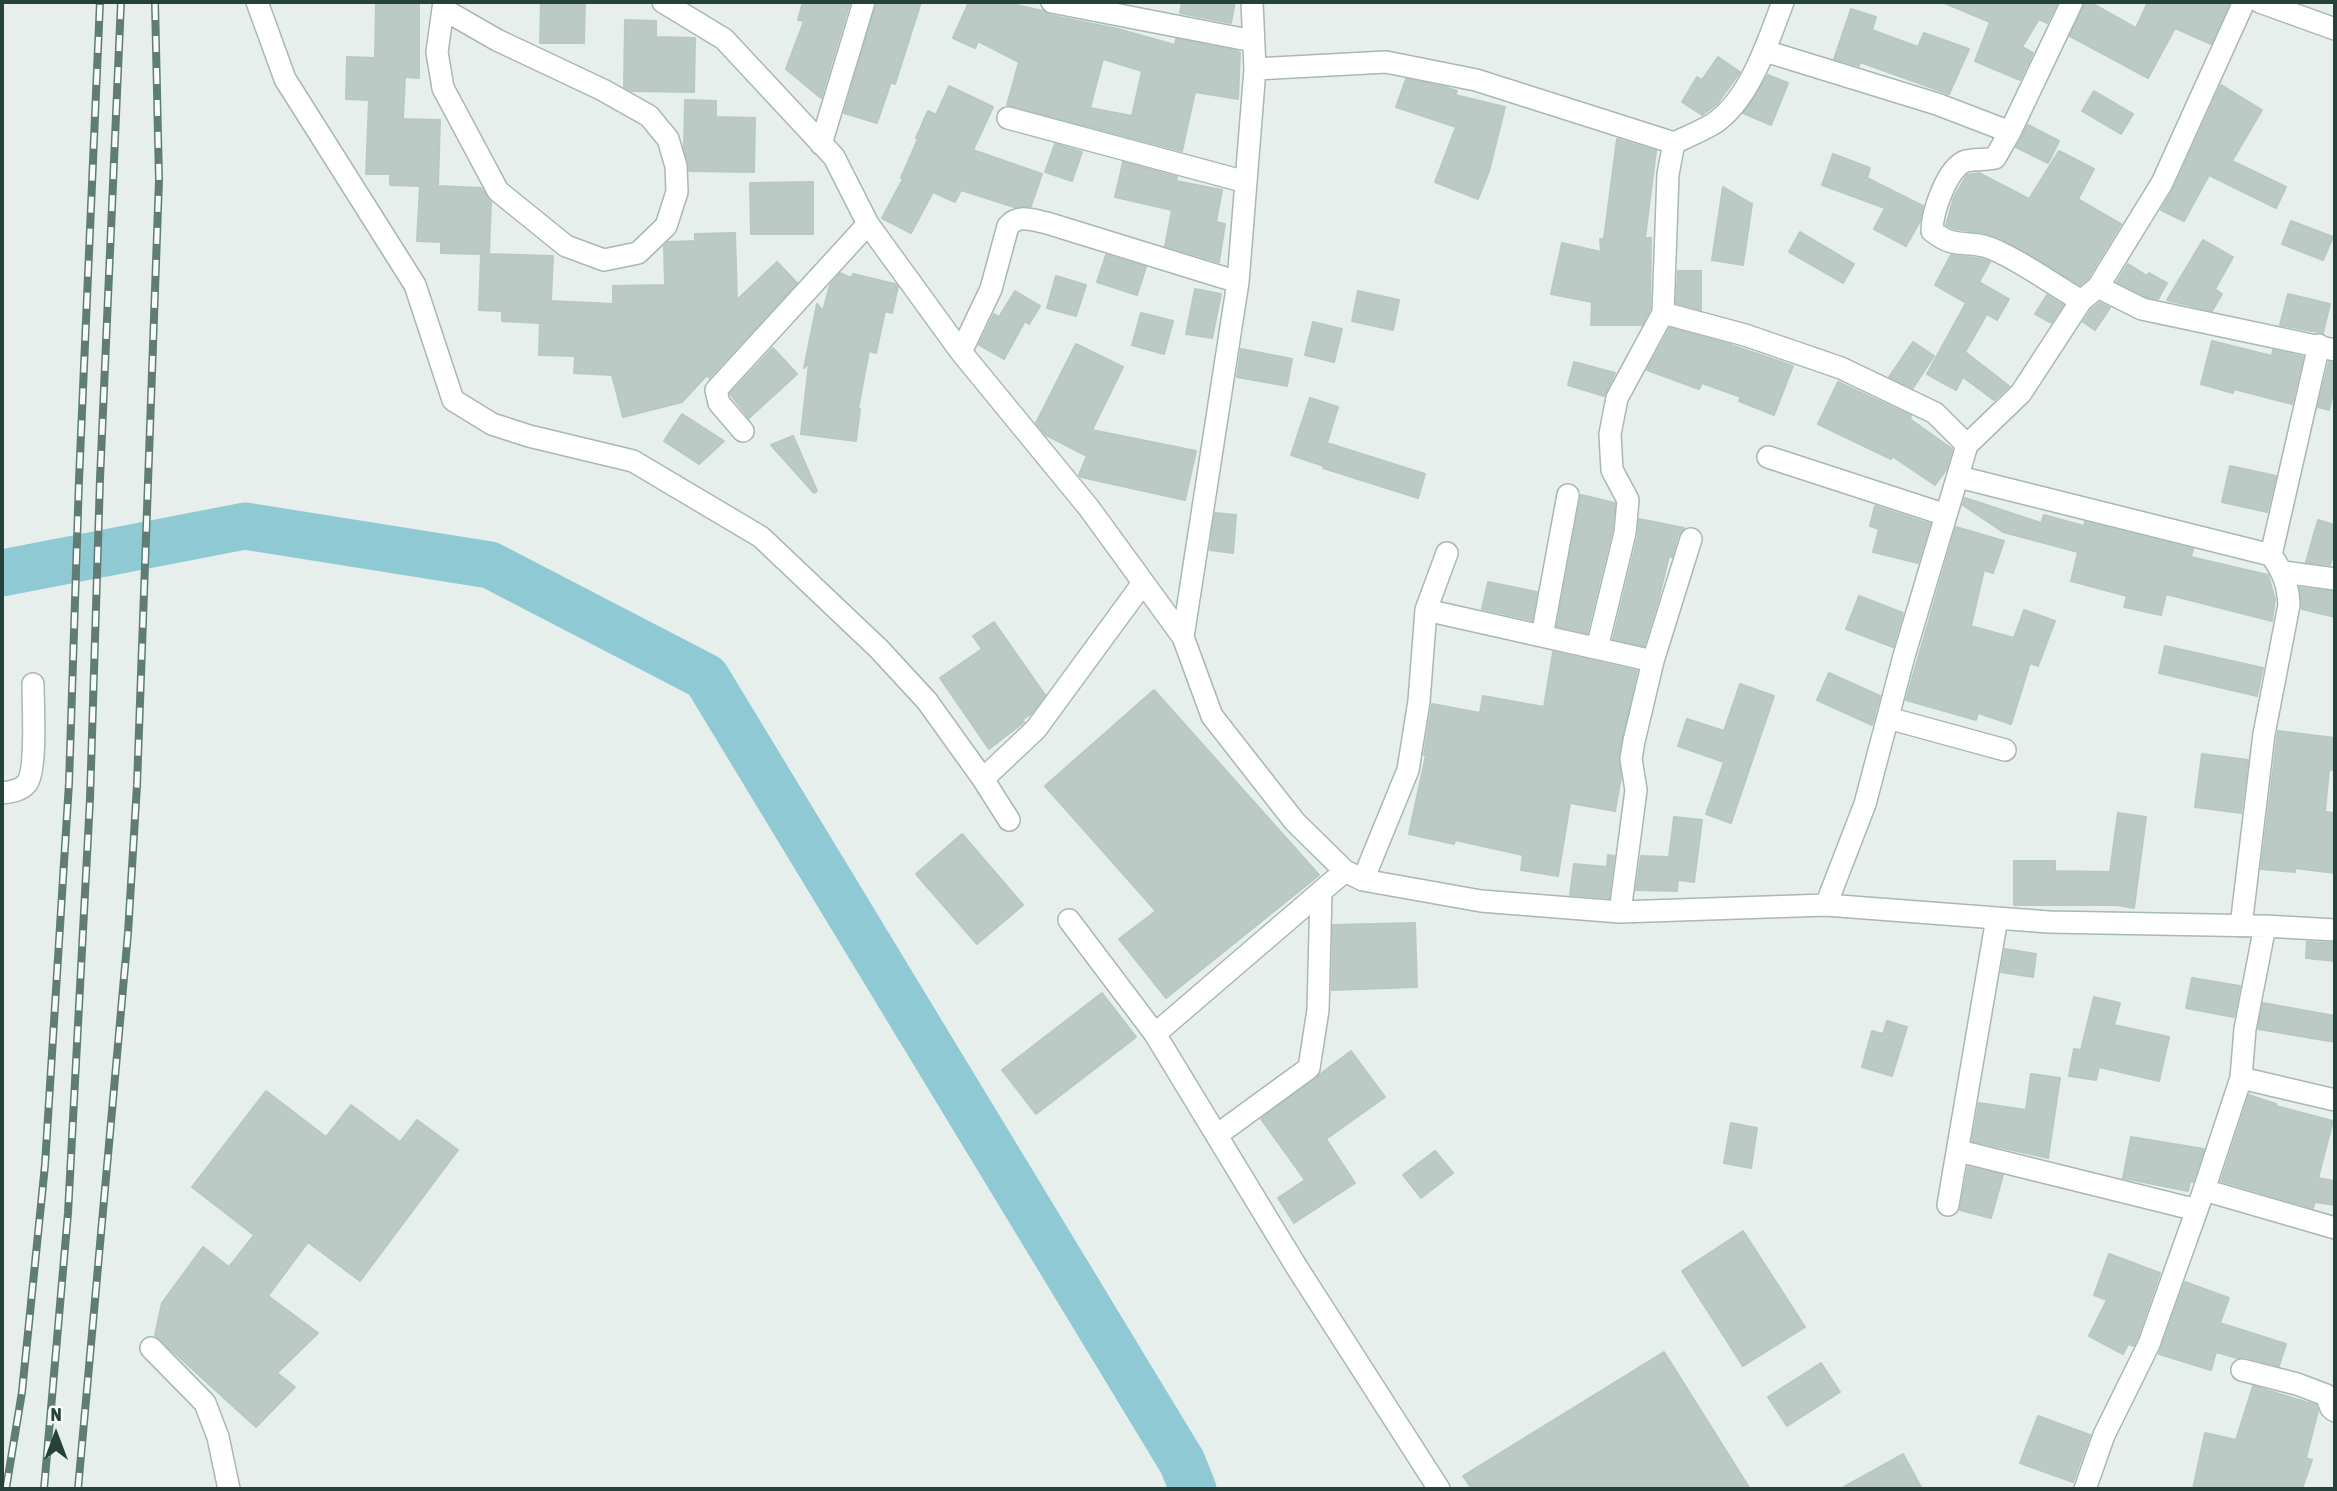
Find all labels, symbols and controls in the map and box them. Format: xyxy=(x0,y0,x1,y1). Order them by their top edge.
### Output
north arrow xyxy=(21,1400,91,1470)
text: N xyxy=(50,1403,62,1425)

